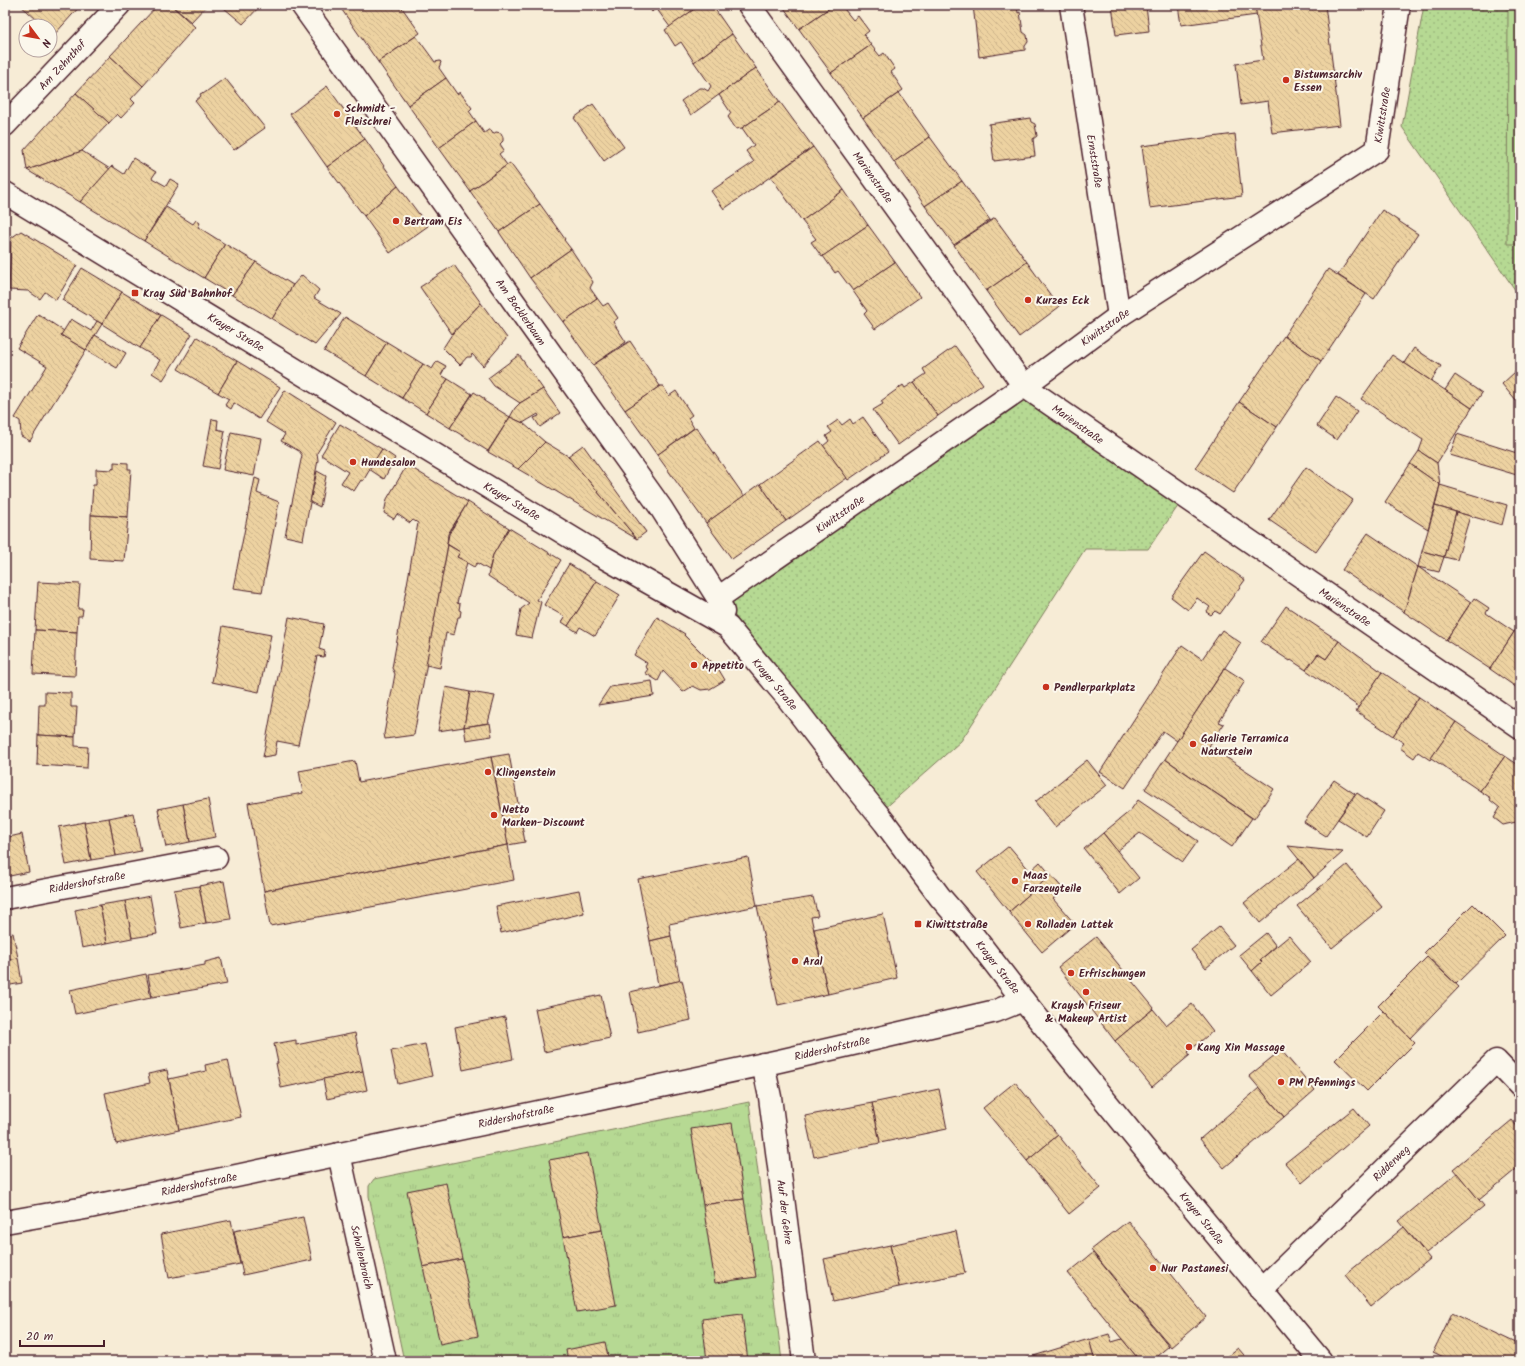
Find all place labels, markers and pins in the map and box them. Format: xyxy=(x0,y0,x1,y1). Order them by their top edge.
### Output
place label: Bistumsarchiv Essen xyxy=(1294,66,1362,97)
marker: Bistumsarchiv Essen xyxy=(1281,75,1291,85)
place label: Schmidt - Fleischrei xyxy=(345,100,396,131)
marker: Schmidt - Fleischrei xyxy=(332,109,342,119)
place label: Bertram Eis xyxy=(404,213,463,231)
marker: Bertram Eis xyxy=(391,216,401,226)
place label: Kray Süd Bahnhof xyxy=(143,285,233,303)
marker: Kray Süd Bahnhof xyxy=(130,288,140,298)
place label: Kurzes Eck xyxy=(1036,292,1089,310)
marker: Kurzes Eck xyxy=(1023,295,1033,305)
place label: Hundesalon xyxy=(361,454,416,472)
marker: Hundesalon xyxy=(348,457,358,467)
place label: Appetito xyxy=(702,657,744,675)
marker: Appetito xyxy=(689,660,699,670)
place label: Pendlerparkplatz xyxy=(1054,679,1135,697)
marker: Pendlerparkplatz xyxy=(1041,682,1051,692)
place label: Galierie Terramica Naturstein xyxy=(1201,730,1289,761)
marker: Galierie Terramica Naturstein xyxy=(1188,739,1198,749)
place label: Klingenstein xyxy=(496,764,556,782)
marker: Klingenstein xyxy=(483,767,493,777)
place label: Netto Marken-Discount xyxy=(502,801,586,832)
marker: Netto Marken-Discount xyxy=(489,810,499,820)
place label: Maas Farzeugteile xyxy=(1023,867,1082,898)
marker: Maas Farzeugteile xyxy=(1010,876,1020,886)
place label: Kiwittstraße xyxy=(926,916,988,934)
place label: Rolladen Lattek xyxy=(1036,916,1114,934)
marker: Kiwittstraße xyxy=(913,919,923,929)
marker: Rolladen Lattek xyxy=(1023,919,1033,929)
place label: Aral xyxy=(803,953,823,971)
marker: Aral xyxy=(790,956,800,966)
place label: Erfrischungen xyxy=(1079,965,1146,983)
marker: Erfrischungen xyxy=(1066,968,1076,978)
marker: Kraysh Friseur & Makeup Artist xyxy=(1081,987,1091,997)
place label: Kraysh Friseur & Makeup Artist xyxy=(1045,997,1128,1028)
place label: Kang Xin Massage xyxy=(1197,1039,1286,1057)
marker: Kang Xin Massage xyxy=(1184,1042,1194,1052)
place label: PM Pfennings xyxy=(1289,1074,1356,1092)
marker: PM Pfennings xyxy=(1276,1077,1286,1087)
place label: Nur Pastanesi xyxy=(1161,1260,1229,1278)
marker: Nur Pastanesi xyxy=(1148,1263,1158,1273)

